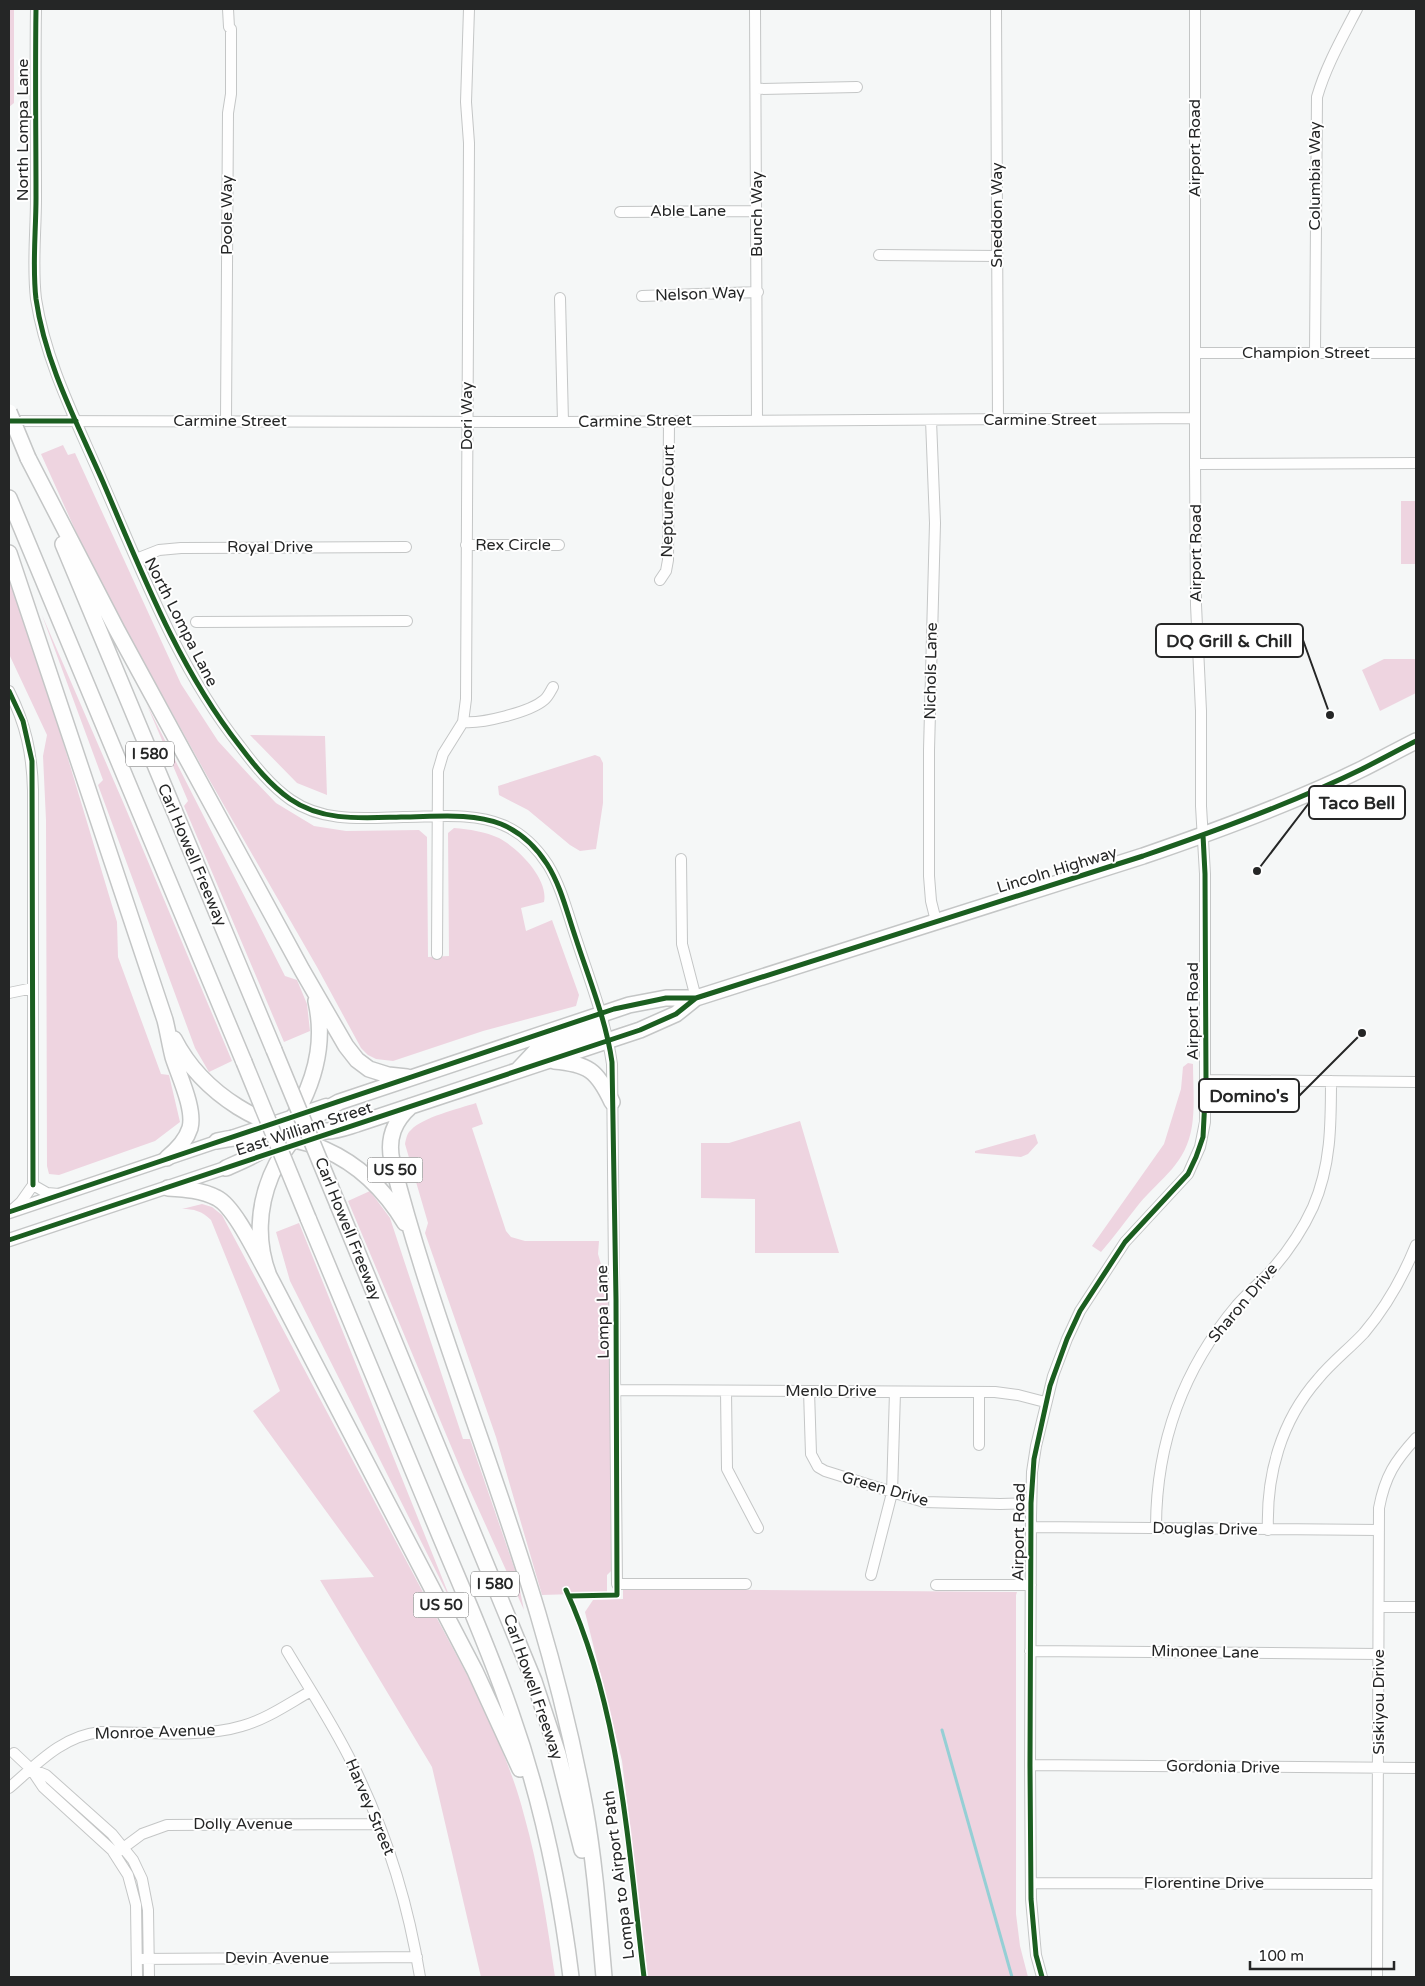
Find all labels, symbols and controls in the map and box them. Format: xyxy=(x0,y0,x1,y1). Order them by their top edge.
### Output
street label: North Lompa Lane xyxy=(13,59,33,201)
street label: Airport Road xyxy=(1185,99,1205,197)
street label: Columbia Way xyxy=(1305,121,1325,231)
street label: Sneddon Way xyxy=(987,162,1007,268)
street label: Bunch Way xyxy=(747,171,767,257)
street label: Poole Way xyxy=(217,175,237,255)
street label: Able Lane xyxy=(650,201,726,221)
street label: Nelson Way xyxy=(655,282,746,306)
street label: Champion Street xyxy=(1242,343,1370,363)
street label: Dori Way xyxy=(457,381,477,450)
street label: Carmine Street xyxy=(578,410,692,432)
street label: Carmine Street xyxy=(983,410,1097,430)
street label: Carmine Street xyxy=(173,411,287,431)
street label: Neptune Court xyxy=(657,444,679,558)
street label: Airport Road xyxy=(1186,504,1206,602)
street label: Rex Circle xyxy=(475,535,551,555)
street label: Royal Drive xyxy=(227,537,313,557)
street label: North Lompa Lane xyxy=(140,554,222,690)
street label: Nichols Lane xyxy=(920,622,942,720)
callout: DQ Grill & Chill xyxy=(1156,624,1303,657)
text: DQ Grill & Chill xyxy=(1166,630,1292,652)
road number: I 580 xyxy=(126,742,174,766)
street label: Carl Howell Freeway xyxy=(153,781,231,930)
callout: Taco Bell xyxy=(1309,786,1405,819)
text: Taco Bell xyxy=(1318,792,1395,814)
street label: Lincoln Highway xyxy=(994,842,1120,898)
street label: Airport Road xyxy=(1183,962,1203,1060)
callout: Domino's xyxy=(1199,1079,1299,1112)
text: Domino's xyxy=(1209,1085,1289,1107)
street label: East William Street xyxy=(233,1097,375,1161)
street label: Carl Howell Freeway xyxy=(310,1154,386,1304)
road number: US 50 xyxy=(368,1158,422,1182)
street label: Sharon Drive xyxy=(1204,1259,1282,1347)
street label: Lompa Lane xyxy=(592,1265,614,1359)
street label: Menlo Drive xyxy=(785,1381,877,1401)
street label: Green Drive xyxy=(839,1467,931,1511)
street label: Airport Road xyxy=(1008,1483,1030,1581)
street label: Douglas Drive xyxy=(1152,1518,1258,1540)
road number: I 580 xyxy=(471,1572,519,1596)
road number: US 50 xyxy=(414,1592,468,1618)
street label: Carl Howell Freeway xyxy=(499,1611,567,1763)
street label: Minonee Lane xyxy=(1151,1641,1259,1663)
street label: Siskiyou Drive xyxy=(1369,1649,1389,1755)
street label: Monroe Avenue xyxy=(94,1720,216,1744)
street label: Harvey Street xyxy=(341,1756,399,1858)
street label: Gordonia Drive xyxy=(1166,1756,1280,1778)
street label: Lompa to Airport Path xyxy=(599,1789,639,1961)
street label: Dolly Avenue xyxy=(193,1814,293,1834)
street label: Florentine Drive xyxy=(1144,1873,1264,1893)
scale bar xyxy=(1250,1938,1394,1970)
text: 100 m xyxy=(1258,1947,1304,1965)
street label: Devin Avenue xyxy=(225,1948,329,1968)

